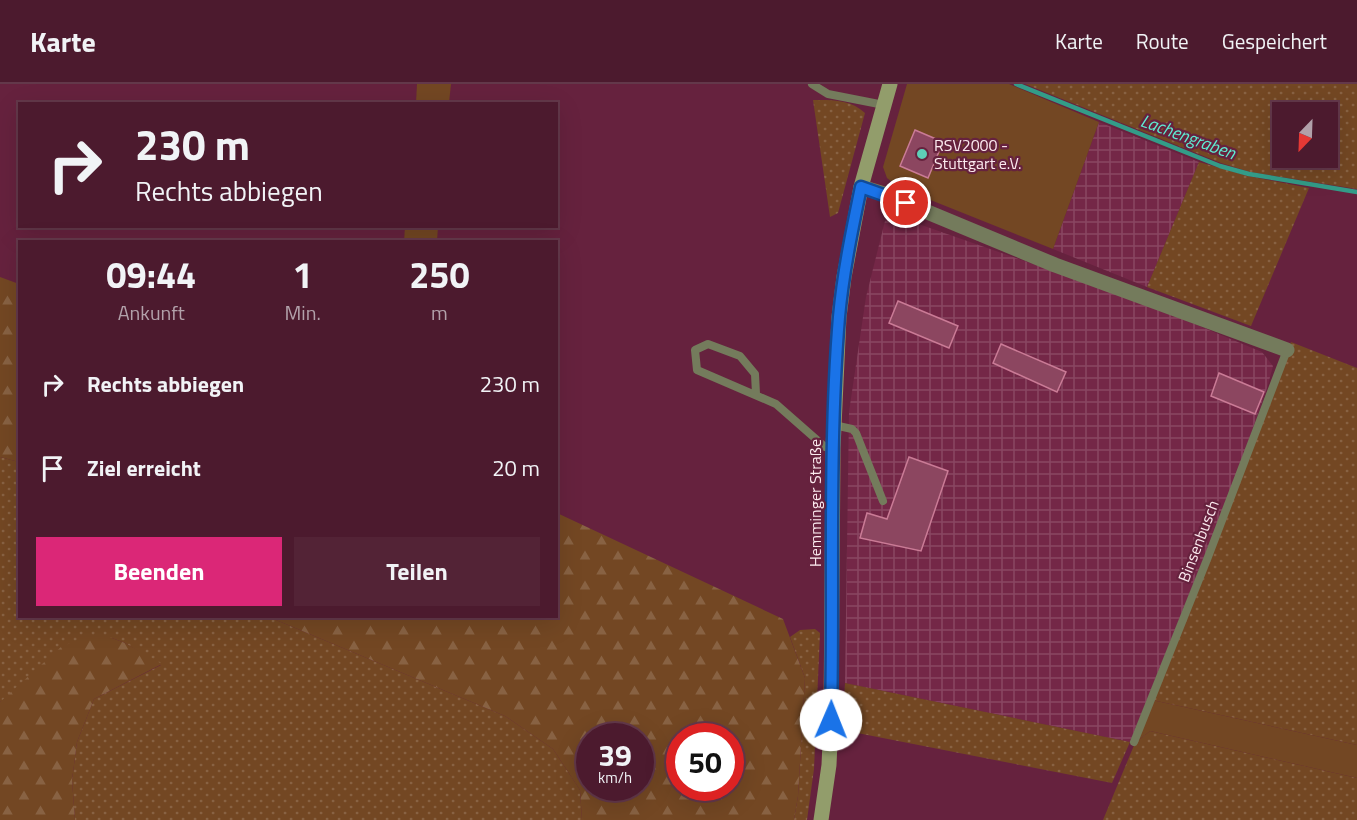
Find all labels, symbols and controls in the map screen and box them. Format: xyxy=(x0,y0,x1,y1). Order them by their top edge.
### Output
text: Karte xyxy=(30,20,96,63)
text: Karte xyxy=(1055,25,1103,57)
text: Route xyxy=(1136,25,1189,57)
text: Gespeichert xyxy=(1222,25,1327,57)
north arrow xyxy=(1272,102,1338,168)
map controls xyxy=(1272,102,1338,168)
water label: Lachengraben xyxy=(1137,107,1240,167)
text: 230 m xyxy=(135,112,250,176)
icon: right xyxy=(36,126,114,204)
place label: RSV2000 - Stuttgart e.V. xyxy=(934,133,1021,175)
marker: RSV2000 - Stuttgart e.V. xyxy=(915,147,929,161)
text: Rechts abbiegen xyxy=(135,170,323,211)
pin xyxy=(880,177,931,228)
icon: arrive xyxy=(889,186,922,219)
text: 09:44 xyxy=(106,247,196,302)
text: 1 xyxy=(293,247,313,302)
text: 250 xyxy=(409,247,470,302)
text: Ankunft xyxy=(118,297,185,328)
text: Min. xyxy=(285,297,321,328)
text: m xyxy=(431,297,448,328)
text: Rechts abbiegen xyxy=(87,367,244,401)
text: 230 m xyxy=(480,367,540,401)
icon: right xyxy=(36,368,69,401)
street label: Hemminger Straße xyxy=(803,439,827,567)
text: Ziel erreicht xyxy=(87,451,201,485)
text: 20 m xyxy=(492,451,540,485)
icon: arrive xyxy=(36,452,69,485)
street label: Binsenbusch xyxy=(1171,497,1225,585)
button: Beenden xyxy=(36,537,282,606)
button: Teilen xyxy=(294,537,540,606)
position arrow xyxy=(799,688,863,752)
speed limit sign: 50 xyxy=(666,723,744,801)
text: 39 xyxy=(598,732,632,778)
text: km/h xyxy=(598,766,632,789)

